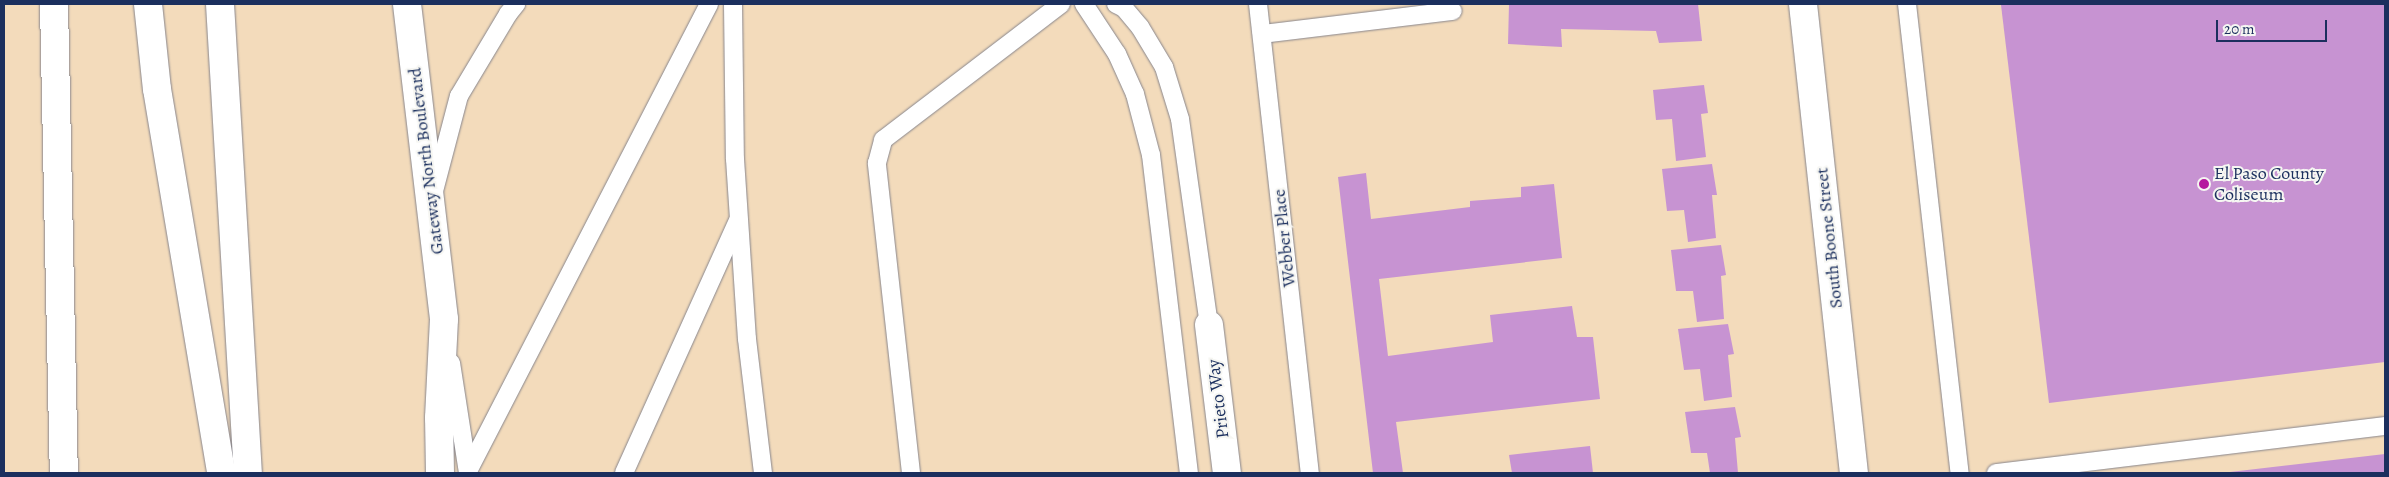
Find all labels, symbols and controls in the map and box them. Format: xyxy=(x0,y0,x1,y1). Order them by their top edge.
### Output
scale bar xyxy=(2219,10,2330,42)
text: 20 m xyxy=(2224,19,2255,39)
street label: Gateway North Boulevard xyxy=(404,66,448,256)
place label: El Paso County Coliseum xyxy=(2214,163,2324,205)
street label: South Boone Street xyxy=(1811,167,1847,309)
marker: El Paso County Coliseum xyxy=(2198,178,2210,190)
street label: Webber Place xyxy=(1268,188,1300,288)
street label: Prieto Way xyxy=(1202,358,1234,440)

